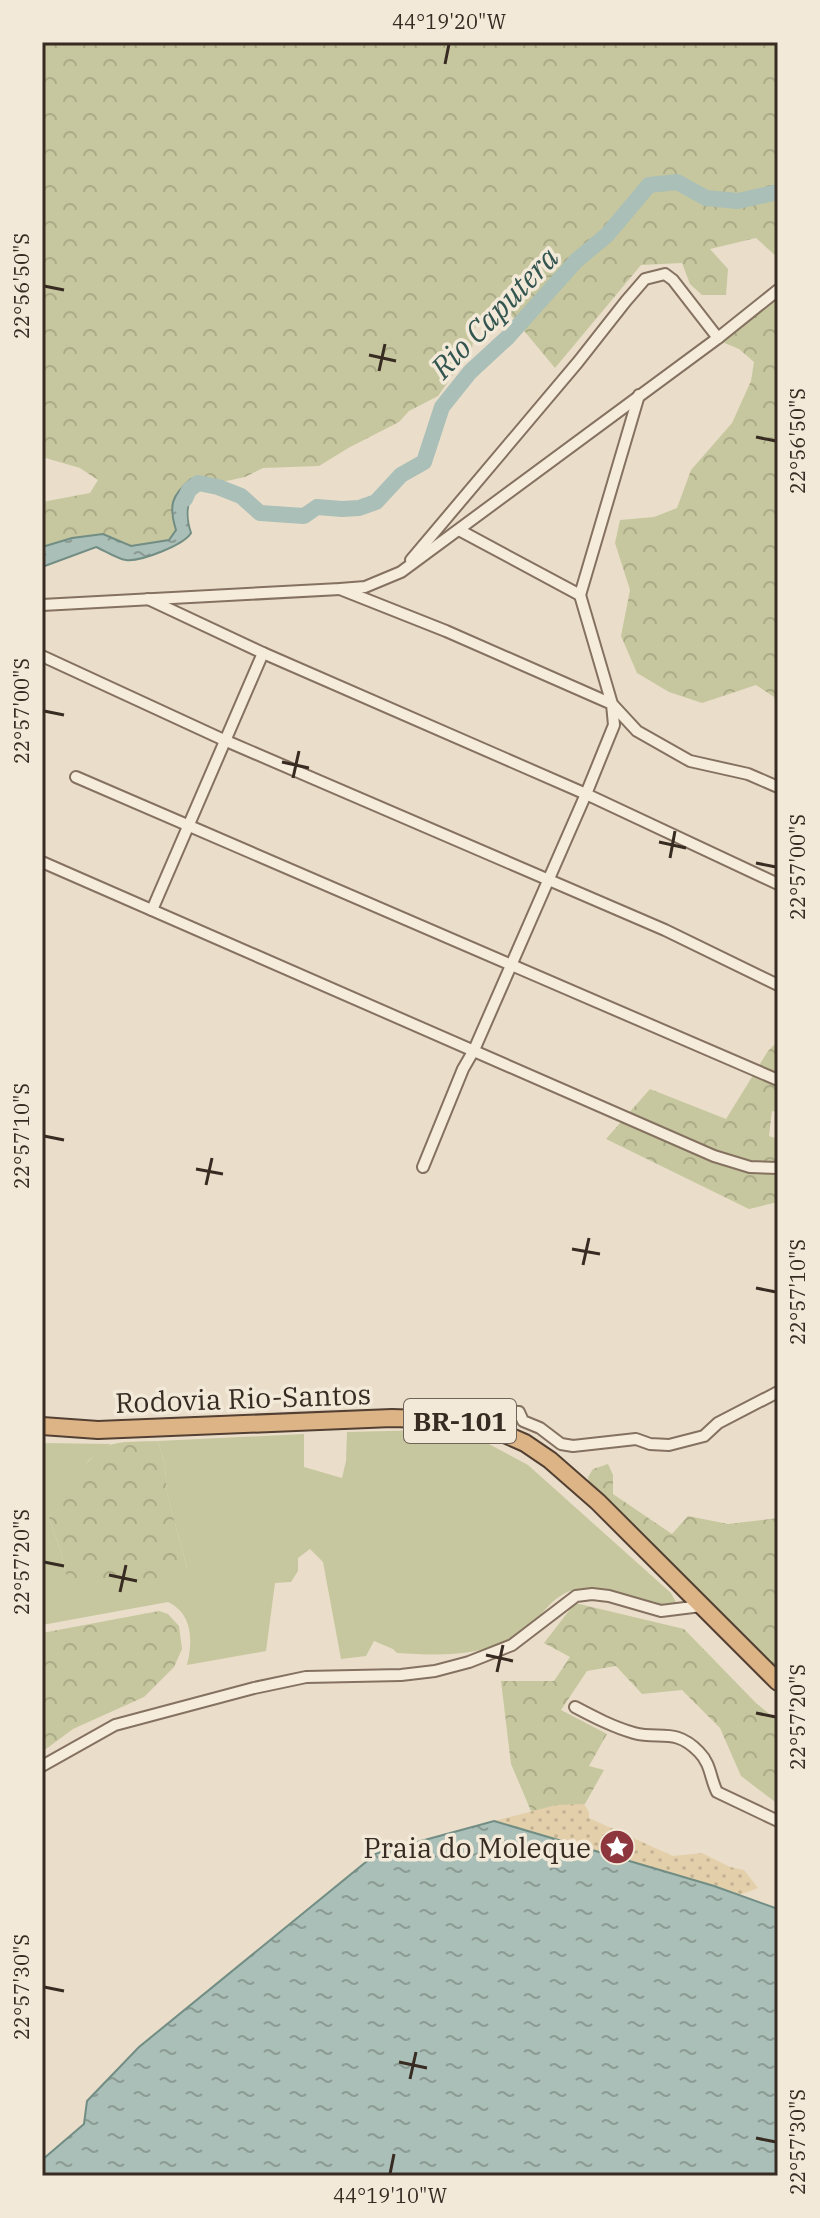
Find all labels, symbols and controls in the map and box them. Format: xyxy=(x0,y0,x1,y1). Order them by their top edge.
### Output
text: 44°19'20"W xyxy=(392,8,506,35)
text: 22°56'50"S xyxy=(8,233,35,339)
water label: Rio Caputera xyxy=(421,238,567,387)
text: 22°56'50"S xyxy=(784,388,811,494)
text: 22°57'00"S xyxy=(8,658,35,764)
text: 22°57'00"S xyxy=(784,814,811,920)
text: 22°57'10"S xyxy=(8,1083,35,1189)
text: 22°57'10"S xyxy=(784,1239,811,1345)
street label: Rodovia Rio-Santos xyxy=(114,1375,372,1421)
road number: BR-101 xyxy=(404,1399,516,1443)
text: 22°57'20"S xyxy=(8,1509,35,1615)
text: 22°57'20"S xyxy=(784,1664,811,1770)
place icon: Praia do Moleque xyxy=(598,1828,636,1866)
place label: Praia do Moleque xyxy=(363,1829,591,1866)
text: 22°57'30"S xyxy=(8,1934,35,2040)
text: 22°57'30"S xyxy=(784,2089,811,2195)
text: 44°19'10"W xyxy=(333,2182,447,2209)

